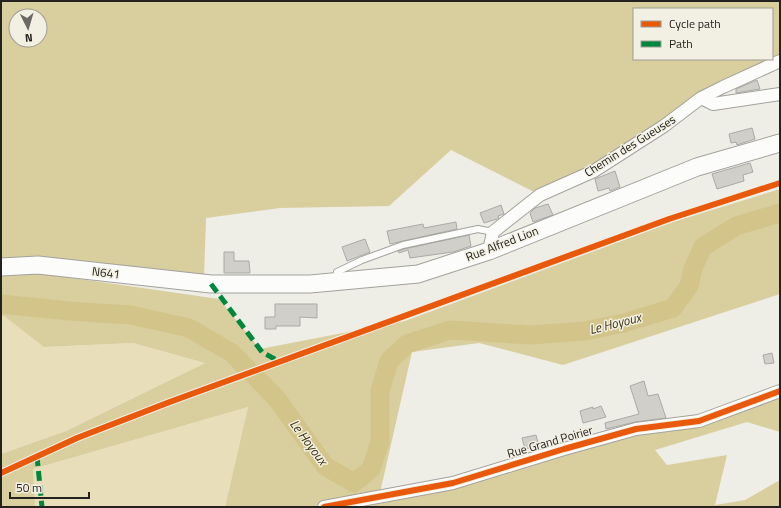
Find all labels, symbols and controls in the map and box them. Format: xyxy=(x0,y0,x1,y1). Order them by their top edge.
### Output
north arrow xyxy=(8,8,48,48)
legend xyxy=(633,8,773,60)
text: Cycle path xyxy=(669,14,721,33)
text: N xyxy=(24,30,33,46)
text: Path xyxy=(669,34,693,53)
street label: Chemin des Gueuses xyxy=(580,110,680,181)
street label: Rue Alfred Lion xyxy=(463,221,541,266)
street label: N641 xyxy=(91,261,121,284)
water label: Le Hoyoux xyxy=(587,307,644,339)
water label: Le Hoyoux xyxy=(285,415,334,470)
street label: Rue Grand Poirier xyxy=(505,420,595,463)
scale bar xyxy=(10,474,89,500)
text: 50 m xyxy=(16,478,42,497)

